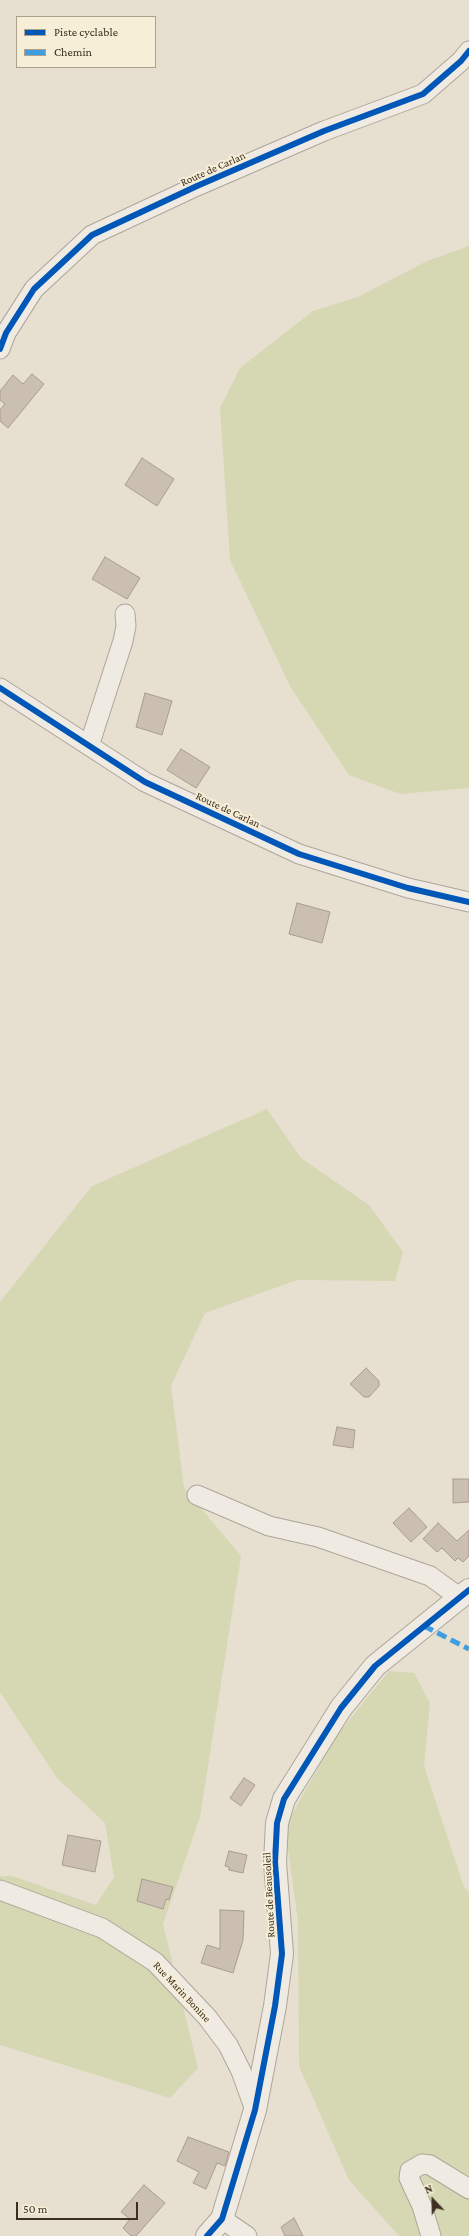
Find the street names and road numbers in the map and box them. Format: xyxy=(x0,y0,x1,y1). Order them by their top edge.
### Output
street label: Route de Carlan xyxy=(179,149,247,189)
street label: Route de Carlan xyxy=(194,789,262,831)
street label: Route de Beausoleil xyxy=(260,1852,278,1938)
street label: Rue Marin Bonine xyxy=(150,1959,214,2025)

